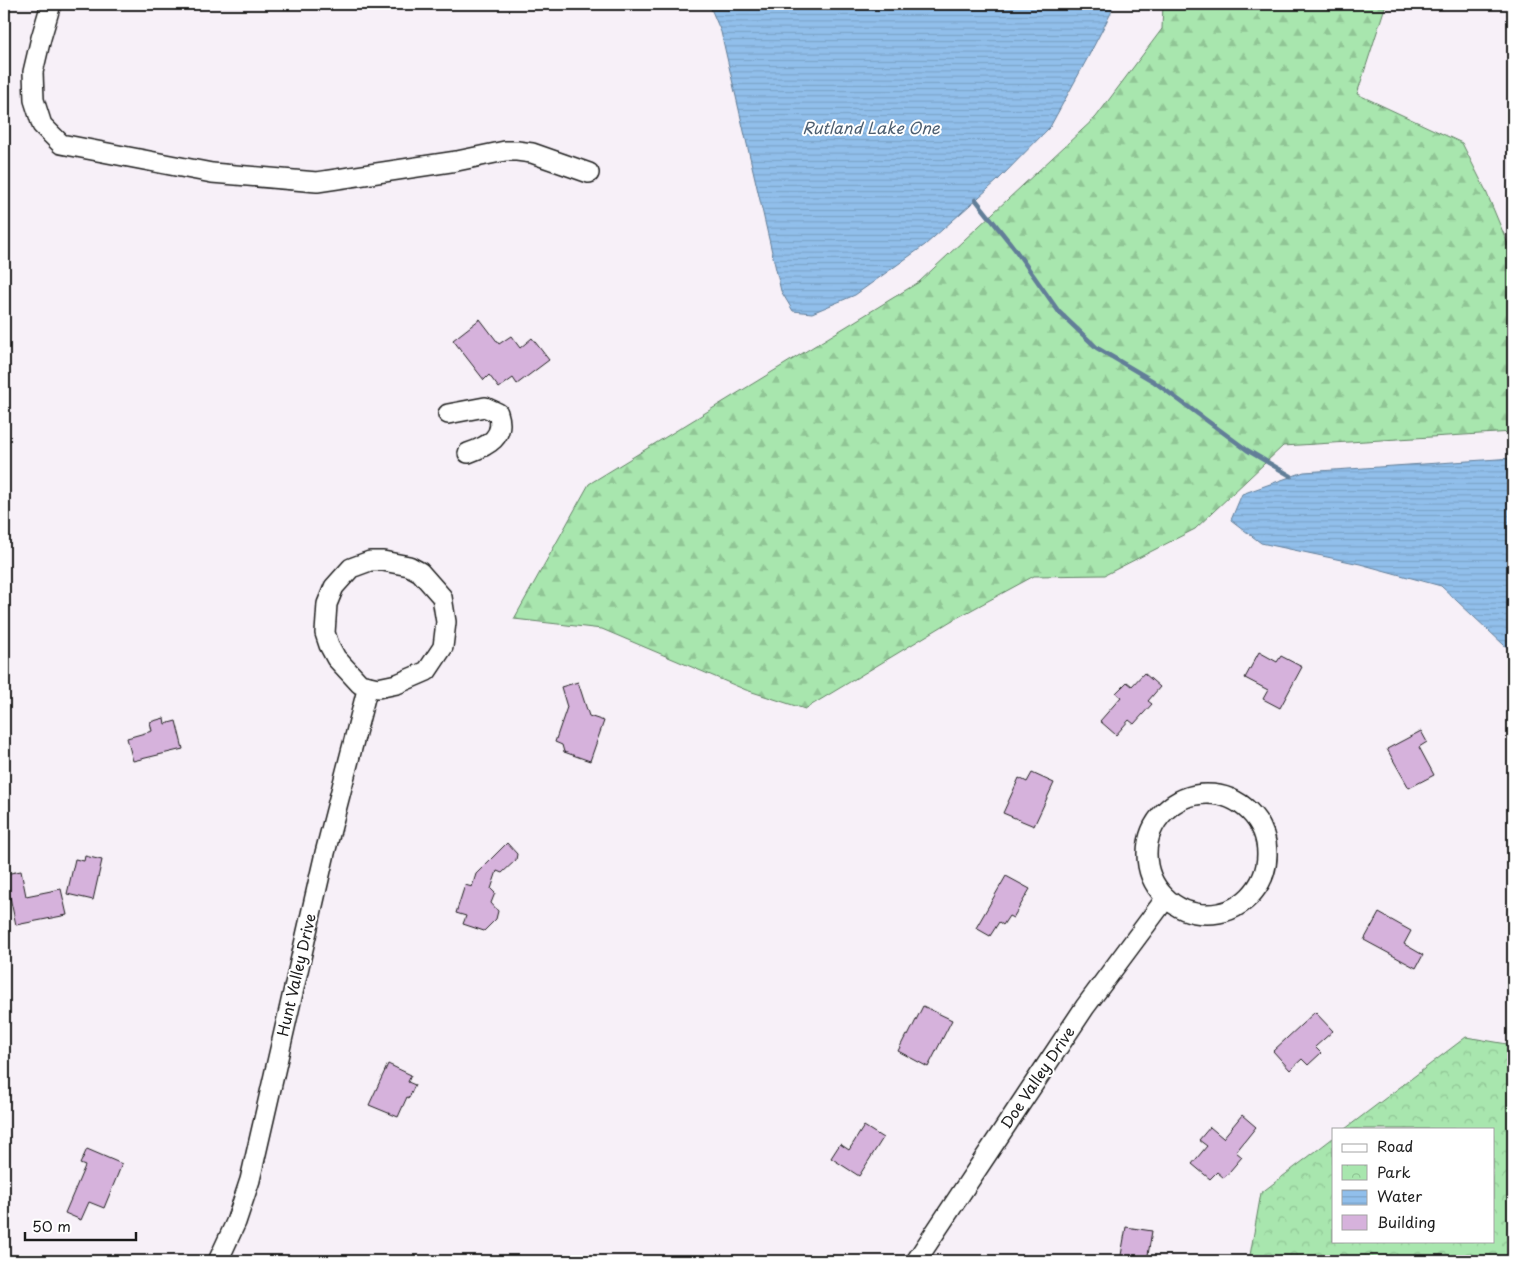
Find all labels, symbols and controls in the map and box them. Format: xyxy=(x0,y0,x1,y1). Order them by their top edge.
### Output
water label: Rutland Lake One xyxy=(802,115,941,139)
street label: Hunt Valley Drive xyxy=(270,911,321,1038)
street label: Doe Valley Drive xyxy=(994,1021,1080,1133)
legend xyxy=(1332,1128,1494,1242)
text: Road xyxy=(1377,1134,1413,1157)
text: Park xyxy=(1377,1160,1411,1183)
text: Water xyxy=(1377,1184,1422,1207)
scale bar xyxy=(25,1210,136,1242)
text: Building xyxy=(1377,1210,1436,1233)
text: 50 m xyxy=(32,1214,71,1237)

